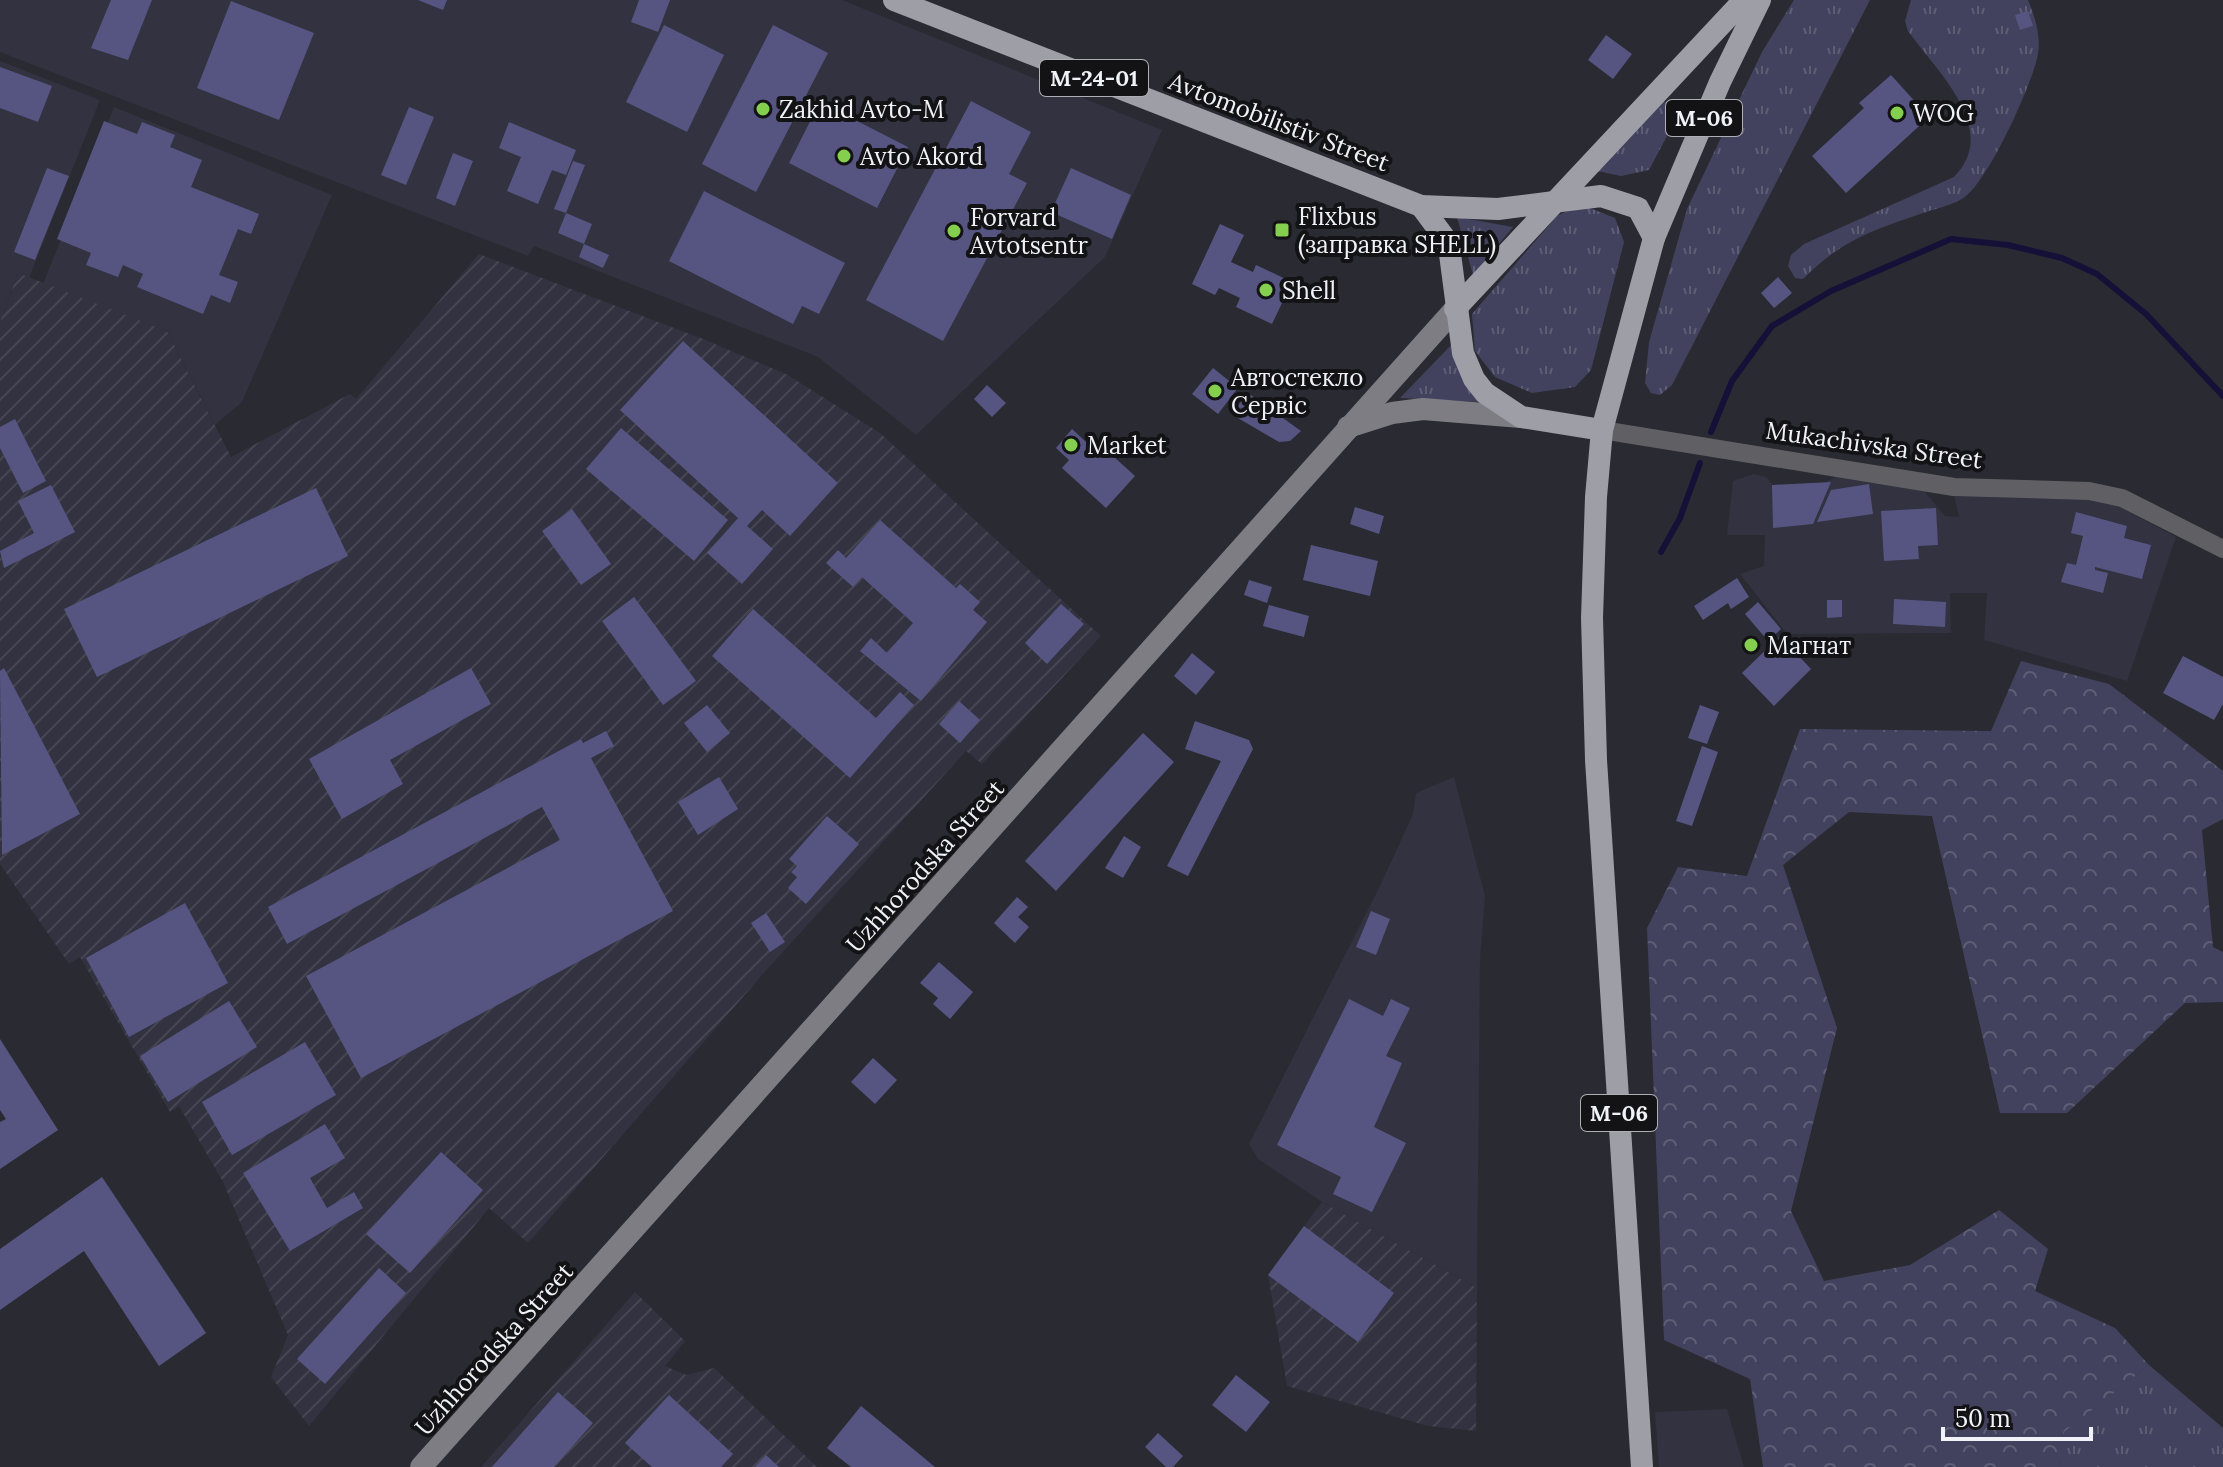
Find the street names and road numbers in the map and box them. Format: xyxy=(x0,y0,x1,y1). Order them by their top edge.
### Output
road number: М-24-01 xyxy=(1040,60,1148,96)
street label: Avtomobilistiv Street xyxy=(1164,65,1394,179)
road number: М-06 xyxy=(1666,100,1742,136)
street label: Mukachivska Street xyxy=(1764,414,1985,476)
street label: Uzhhorodska Street xyxy=(839,773,1011,959)
road number: М-06 xyxy=(1581,1095,1657,1131)
street label: Uzhhorodska Street xyxy=(408,1256,580,1442)

